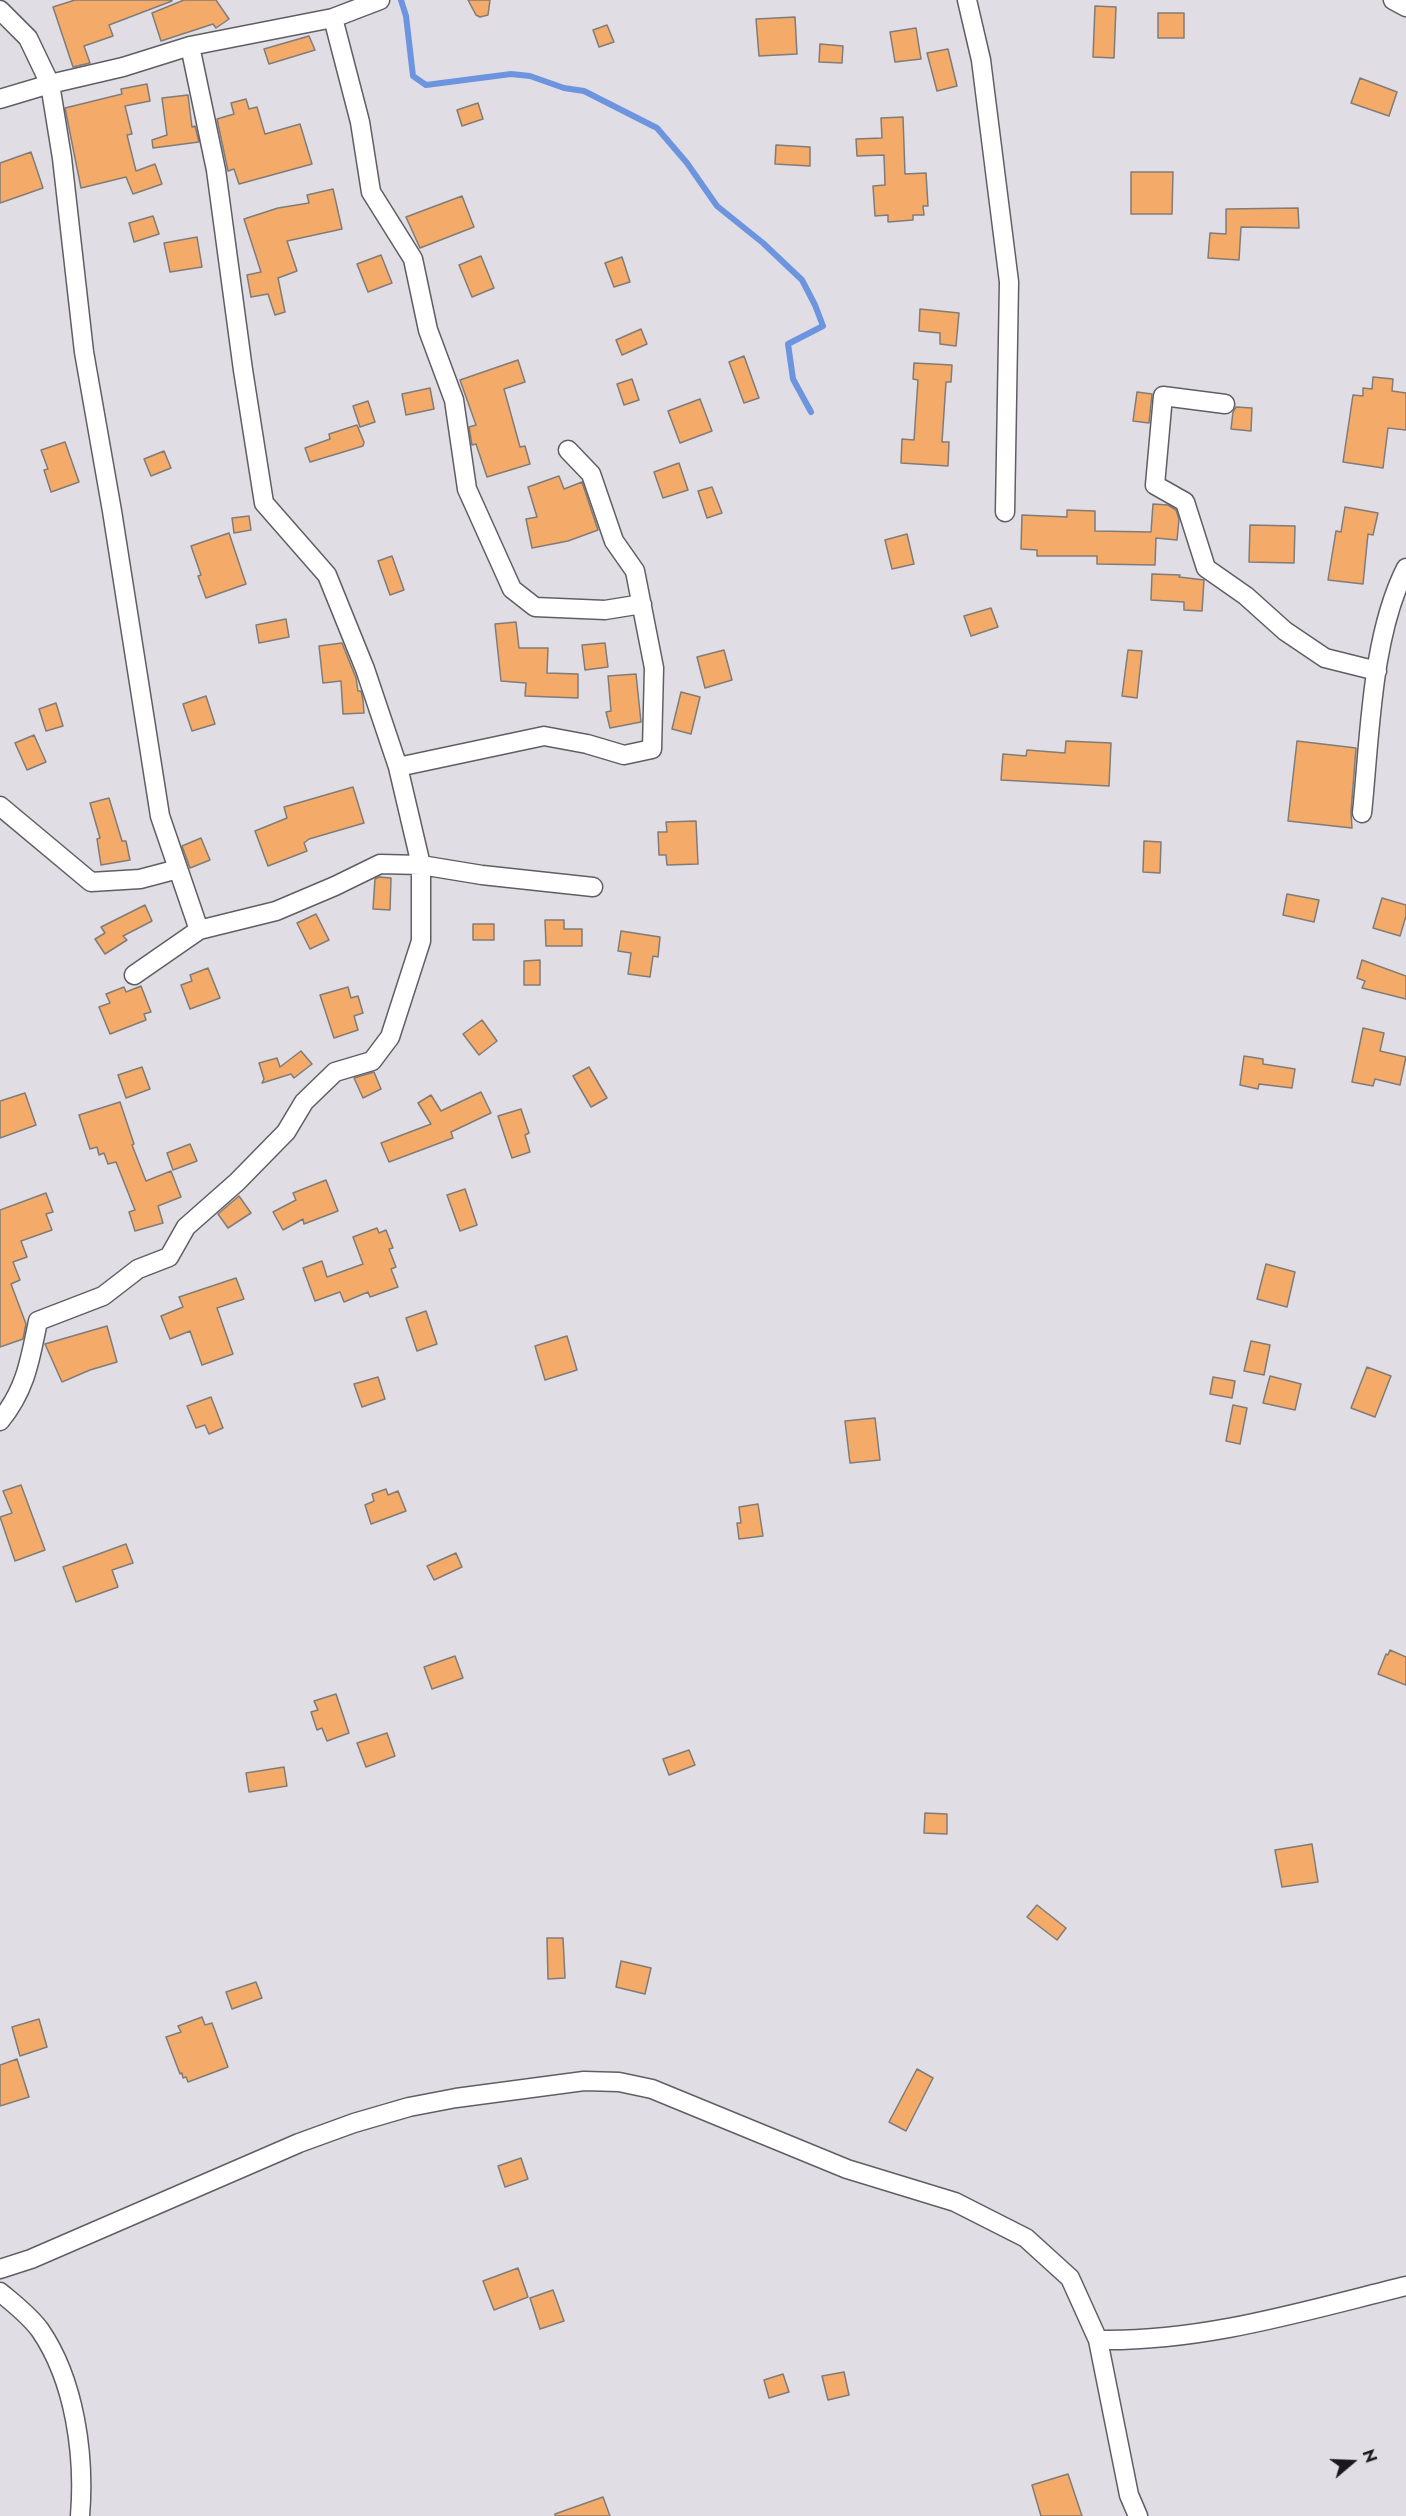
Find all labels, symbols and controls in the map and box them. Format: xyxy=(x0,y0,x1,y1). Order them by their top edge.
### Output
north arrow xyxy=(1322,2432,1382,2492)
text: N xyxy=(1357,2446,1382,2466)

